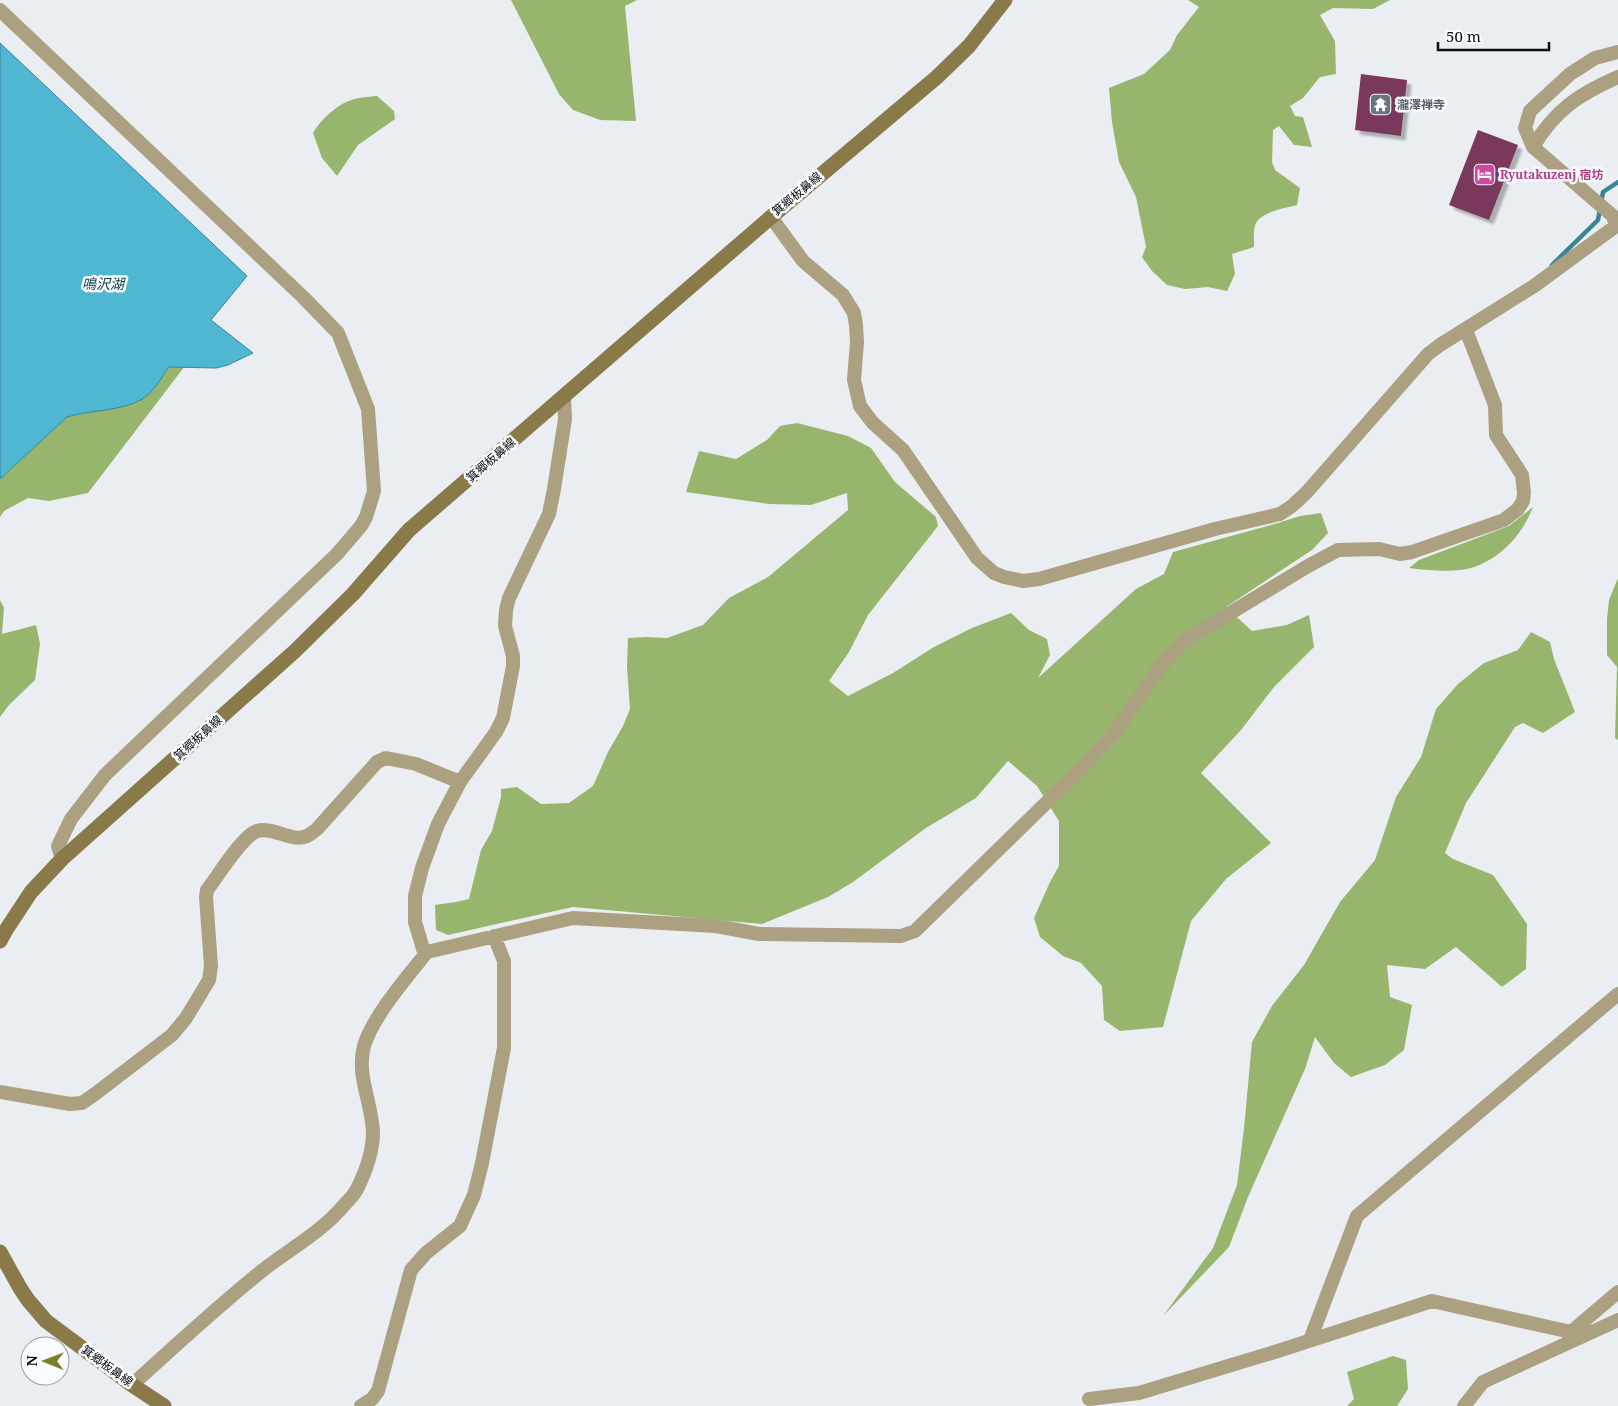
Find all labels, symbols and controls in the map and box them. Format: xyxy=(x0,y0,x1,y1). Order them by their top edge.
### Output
scale bar xyxy=(1438,20,1549,52)
text: 50 m xyxy=(1446,26,1481,46)
temple icon: 瀧澤禅寺 xyxy=(1369,93,1393,117)
place label: 瀧澤禅寺 xyxy=(1397,96,1445,113)
hotel icon: Ryutakuzenj 宿坊 xyxy=(1472,163,1496,187)
place label: Ryutakuzenj 宿坊 xyxy=(1500,166,1603,183)
street label: 箕郷板鼻線 xyxy=(768,168,825,219)
water label: 鳴沢湖 xyxy=(82,274,126,293)
street label: 箕郷板鼻線 xyxy=(462,434,519,486)
street label: 箕郷板鼻線 xyxy=(170,711,226,764)
north arrow xyxy=(20,1336,70,1386)
street label: 箕郷板鼻線 xyxy=(78,1341,137,1390)
text: N xyxy=(22,1355,41,1366)

